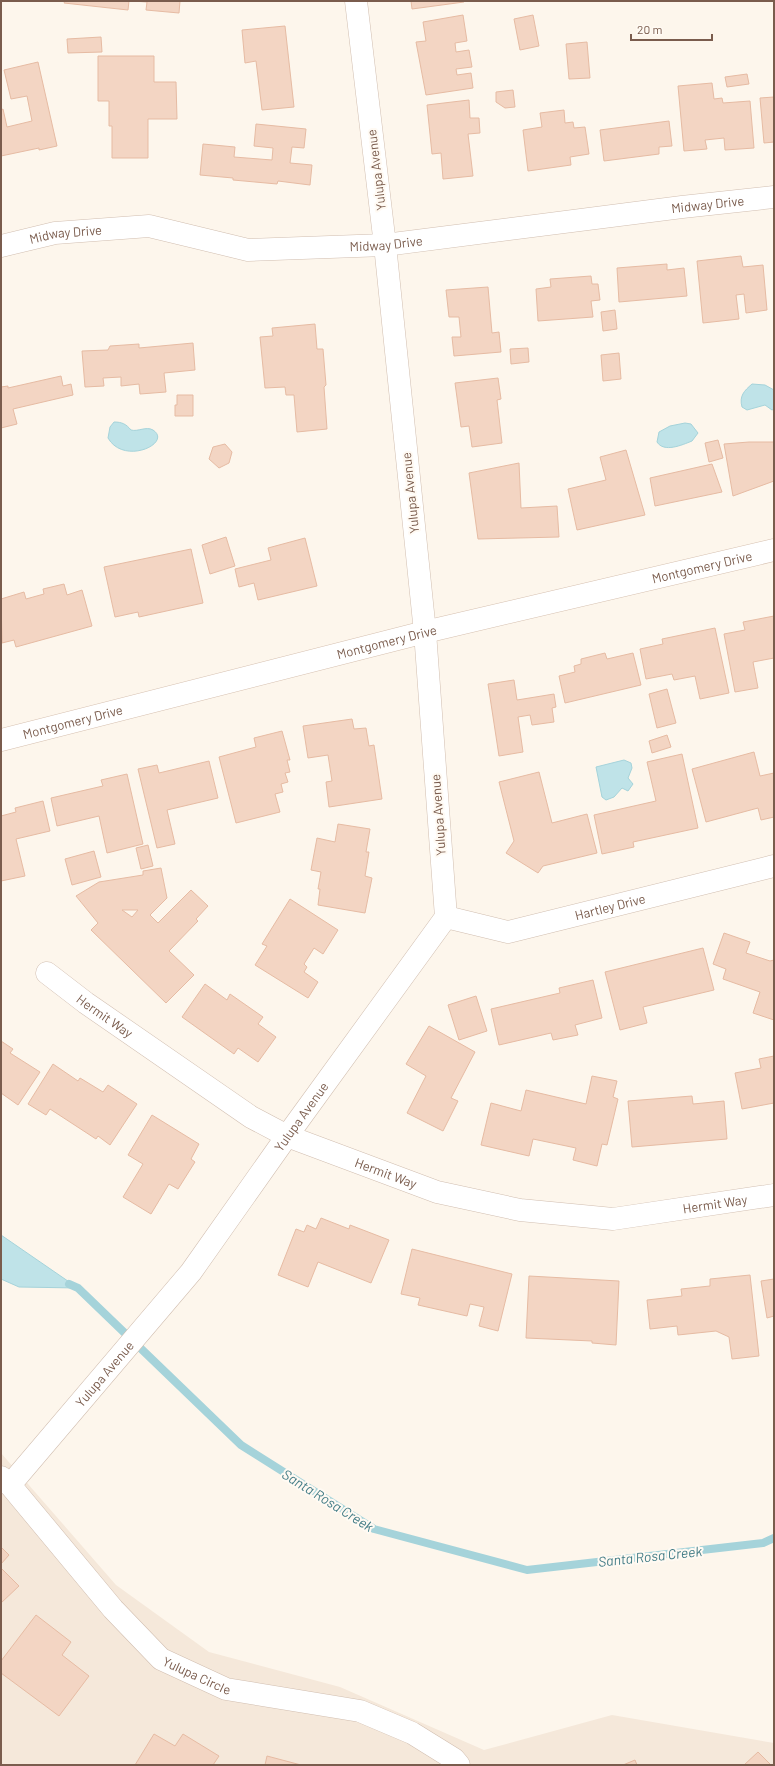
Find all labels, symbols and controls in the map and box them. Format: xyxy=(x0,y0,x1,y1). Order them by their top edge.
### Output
scale bar xyxy=(631,16,712,42)
text: 20 m xyxy=(637,22,663,36)
street label: Yulupa Avenue xyxy=(363,128,389,211)
street label: Midway Drive xyxy=(670,192,745,216)
street label: Midway Drive xyxy=(28,222,103,247)
street label: Midway Drive xyxy=(349,232,424,254)
street label: Yulupa Avenue xyxy=(398,451,422,534)
street label: Montgomery Drive xyxy=(650,547,754,586)
street label: Montgomery Drive xyxy=(335,622,438,662)
street label: Montgomery Drive xyxy=(21,701,124,742)
street label: Yulupa Avenue xyxy=(427,774,449,856)
street label: Hartley Drive xyxy=(573,890,647,923)
street label: Hermit Way xyxy=(73,991,136,1041)
street label: Yulupa Avenue xyxy=(271,1079,332,1154)
street label: Hermit Way xyxy=(353,1154,419,1192)
street label: Hermit Way xyxy=(682,1191,748,1217)
street label: Yulupa Avenue xyxy=(72,1337,137,1410)
water label: Santa Rosa Creek xyxy=(279,1465,377,1535)
water label: Santa Rosa Creek xyxy=(597,1542,703,1570)
street label: Yulupa Circle xyxy=(160,1653,232,1698)

